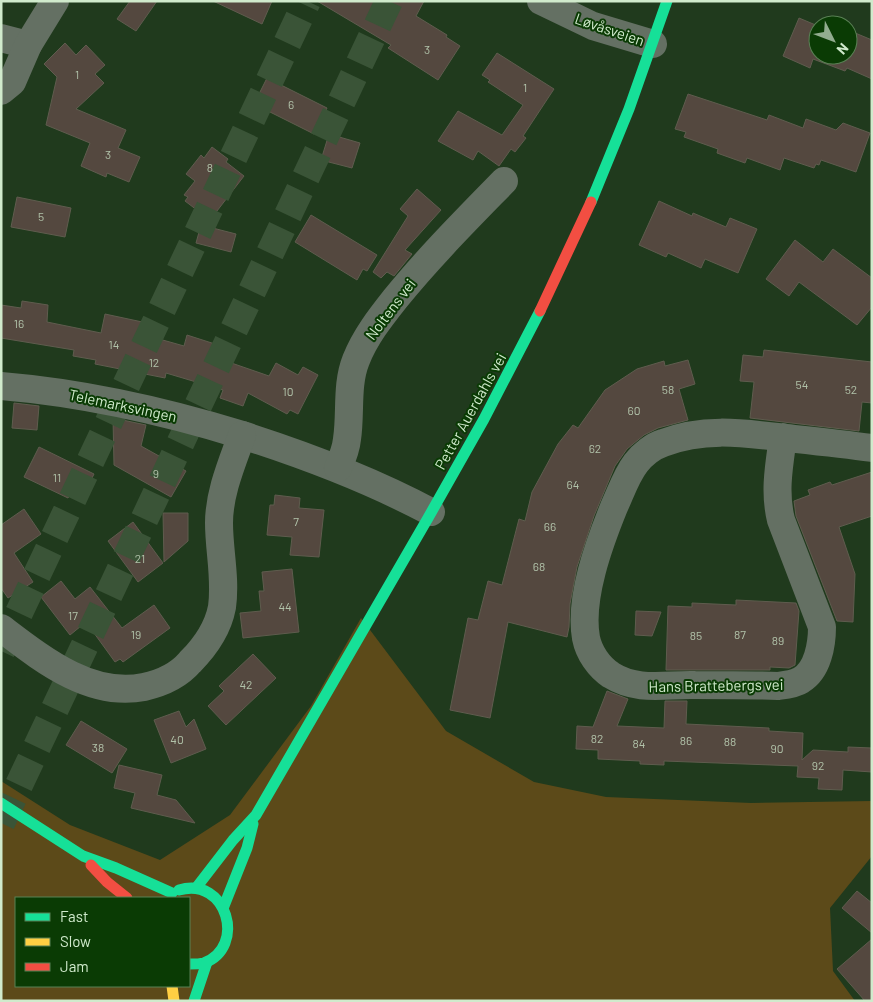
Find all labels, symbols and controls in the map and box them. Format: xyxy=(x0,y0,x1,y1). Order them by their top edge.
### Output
street label: Løvåsveien xyxy=(573,9,647,49)
north arrow xyxy=(808,15,858,65)
text: N xyxy=(834,40,852,58)
house number: 3 xyxy=(424,42,430,56)
house number: 1 xyxy=(75,67,79,81)
house number: 1 xyxy=(523,80,527,94)
house number: 6 xyxy=(288,97,294,111)
house number: 3 xyxy=(105,147,111,161)
house number: 8 xyxy=(207,160,213,174)
house number: 5 xyxy=(38,209,44,223)
street label: Noltens vei xyxy=(361,275,419,343)
house number: 16 xyxy=(14,316,24,330)
house number: 14 xyxy=(109,337,119,351)
street label: Petter Auerdahls vei xyxy=(430,350,510,472)
house number: 12 xyxy=(149,355,159,369)
house number: 54 xyxy=(796,377,808,391)
house number: 58 xyxy=(662,382,674,396)
house number: 52 xyxy=(845,382,857,396)
house number: 10 xyxy=(283,384,293,398)
street label: Telemarksvingen xyxy=(67,385,179,425)
house number: 60 xyxy=(628,403,640,417)
house number: 62 xyxy=(589,441,601,455)
house number: 9 xyxy=(153,466,159,480)
house number: 11 xyxy=(53,470,61,484)
house number: 64 xyxy=(567,477,579,491)
house number: 7 xyxy=(293,514,299,528)
house number: 66 xyxy=(544,519,556,533)
house number: 21 xyxy=(135,551,145,565)
house number: 68 xyxy=(533,559,545,573)
house number: 44 xyxy=(278,599,292,613)
house number: 17 xyxy=(68,608,78,622)
house number: 19 xyxy=(131,627,141,641)
house number: 87 xyxy=(734,627,746,641)
house number: 85 xyxy=(690,628,702,642)
house number: 89 xyxy=(772,633,784,647)
street label: Hans Brattebergs vei xyxy=(648,675,784,695)
house number: 42 xyxy=(239,677,253,691)
house number: 82 xyxy=(591,731,603,745)
house number: 40 xyxy=(170,732,184,746)
house number: 86 xyxy=(680,733,692,747)
house number: 88 xyxy=(724,734,736,748)
house number: 84 xyxy=(633,736,645,750)
house number: 38 xyxy=(92,740,104,754)
house number: 90 xyxy=(770,741,784,755)
house number: 92 xyxy=(812,758,824,772)
legend xyxy=(15,897,190,987)
text: Fast xyxy=(60,907,88,925)
text: Slow xyxy=(60,932,91,950)
text: Jam xyxy=(60,957,89,975)

